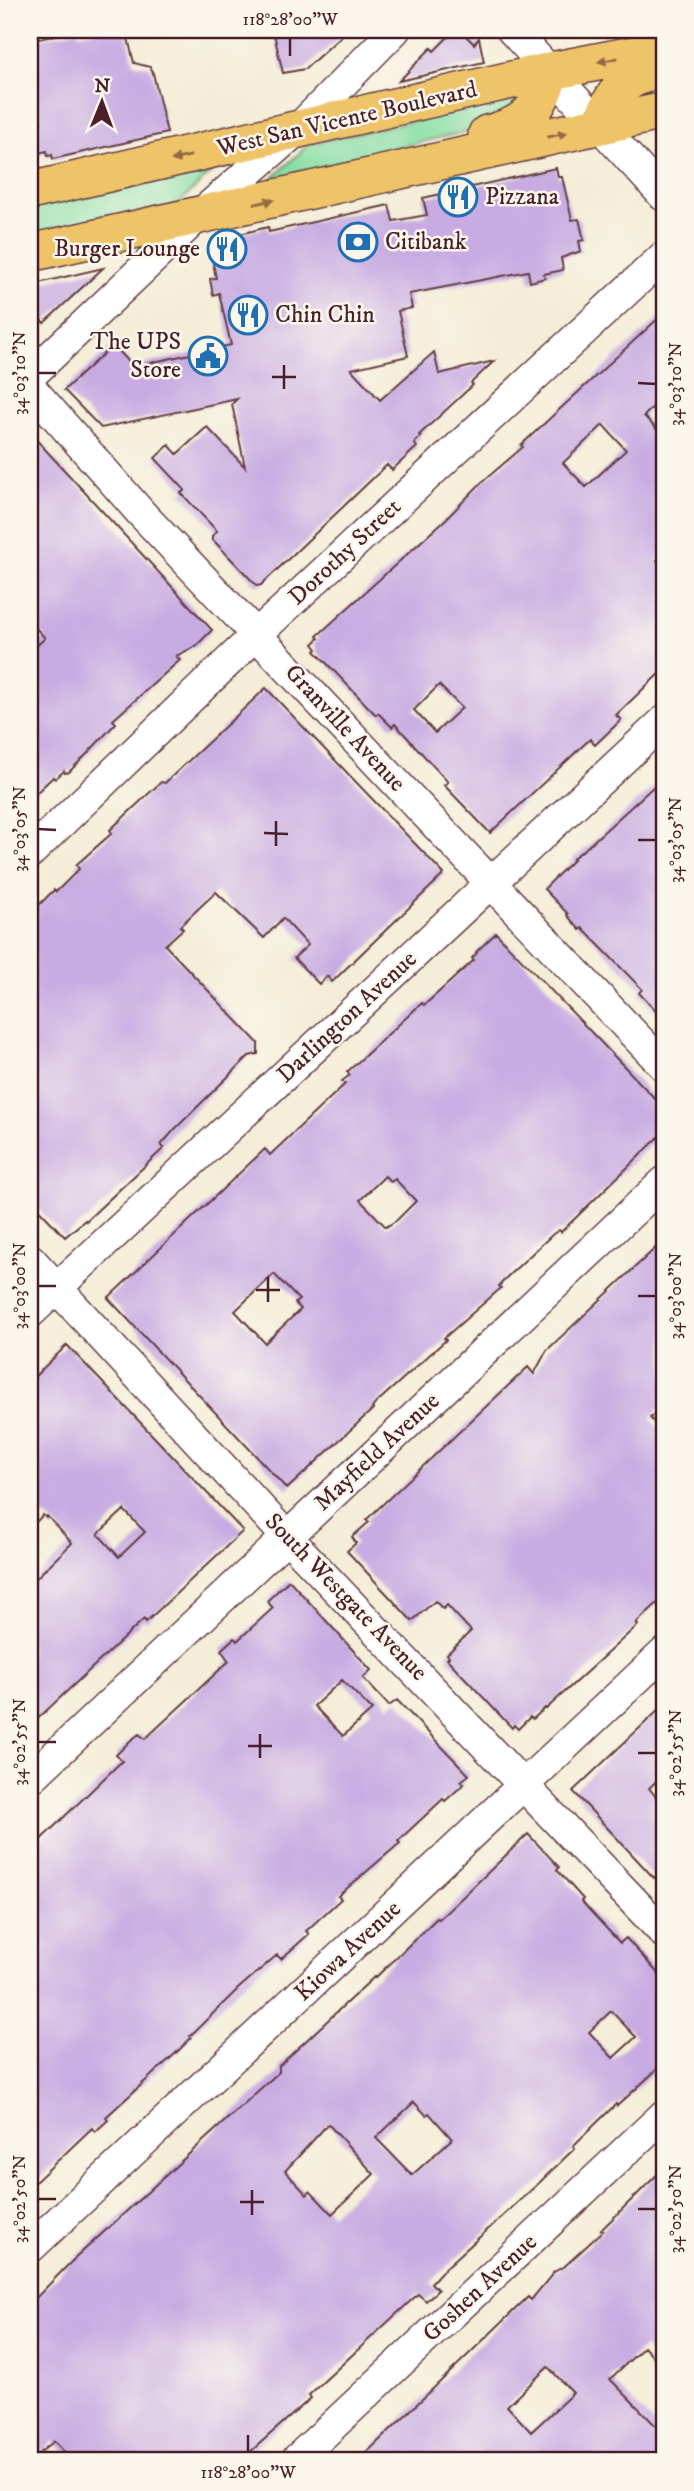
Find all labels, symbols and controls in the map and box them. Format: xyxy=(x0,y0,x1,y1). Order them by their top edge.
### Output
text: 118°28'00"W xyxy=(242,9,338,31)
one-way arrow xyxy=(597,55,619,66)
north arrow xyxy=(66,66,136,136)
street label: West San Vicente Boulevard xyxy=(213,74,480,164)
text: N xyxy=(94,75,111,98)
one-way arrow xyxy=(546,129,568,140)
one-way arrow xyxy=(170,152,192,163)
restaurant icon: Pizzana xyxy=(437,176,479,218)
place label: Pizzana xyxy=(485,182,560,212)
one-way arrow xyxy=(253,196,275,207)
bank icon: Citibank xyxy=(337,221,379,263)
place label: Citibank xyxy=(385,227,467,257)
restaurant icon: Burger Lounge xyxy=(206,228,248,270)
place label: Burger Lounge xyxy=(54,234,200,264)
restaurant icon: Chin Chin xyxy=(227,294,269,336)
place label: Chin Chin xyxy=(275,300,375,330)
place label: The UPS Store xyxy=(90,327,181,385)
text: 34°03'10"N xyxy=(9,331,31,415)
public building icon: The UPS Store xyxy=(187,335,229,377)
text: 34°03'10"N xyxy=(665,342,687,426)
street label: Dorothy Street xyxy=(282,492,408,612)
street label: Granville Avenue xyxy=(278,658,412,798)
text: 34°03'05"N xyxy=(9,786,31,872)
text: 34°03'05"N xyxy=(665,797,687,883)
street label: Darlington Avenue xyxy=(271,944,423,1090)
text: 34°03'00"N xyxy=(9,1242,31,1329)
text: 34°03'00"N xyxy=(665,1252,687,1339)
street label: Mayfield Avenue xyxy=(308,1386,446,1518)
street label: South Westgate Avenue xyxy=(258,1507,434,1687)
text: 34°02'55"N xyxy=(9,1698,31,1786)
text: 34°02'55"N xyxy=(665,1709,687,1797)
street label: Kiowa Avenue xyxy=(289,1894,407,2008)
text: 34°02'50"N xyxy=(9,2155,31,2243)
text: 34°02'50"N xyxy=(665,2165,687,2253)
street label: Goshen Avenue xyxy=(416,2227,544,2349)
text: 118°28'00"W xyxy=(200,2462,296,2484)

